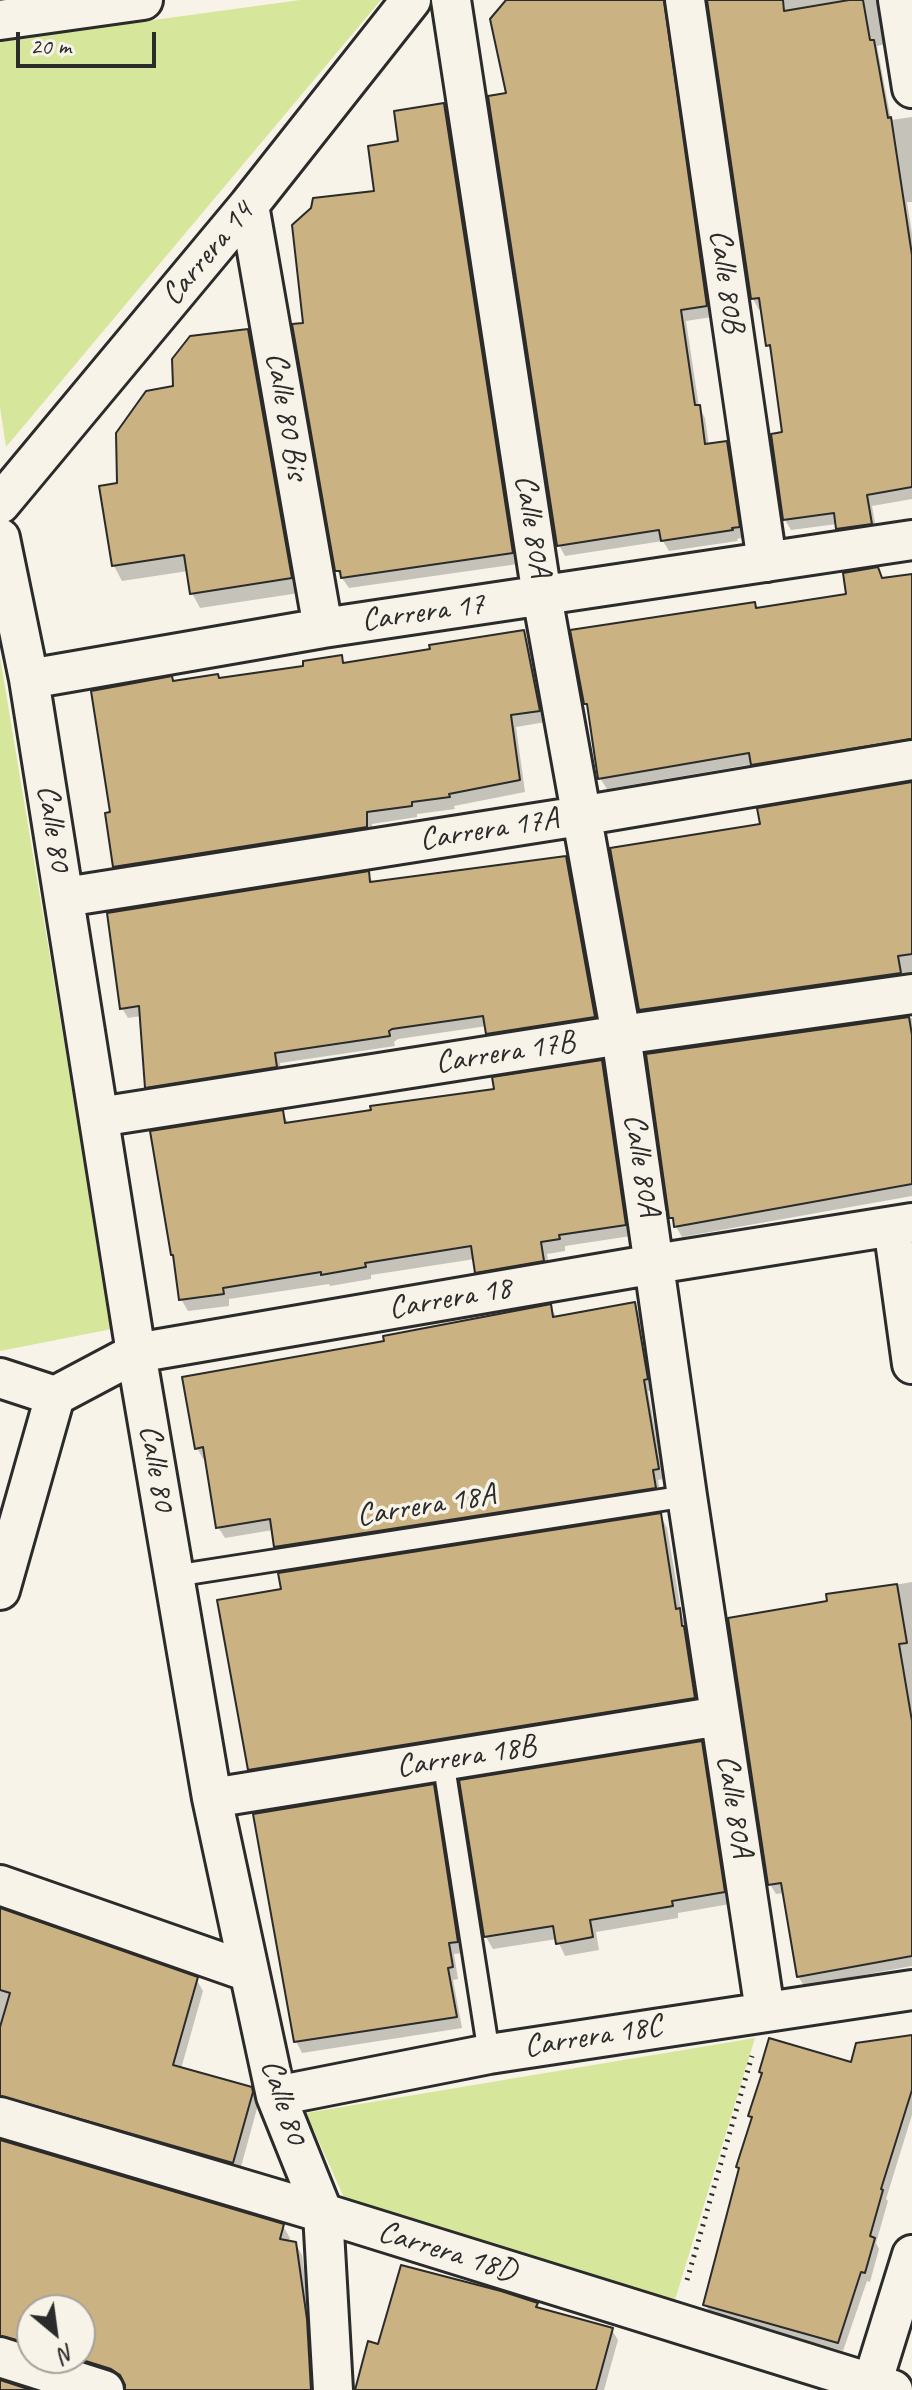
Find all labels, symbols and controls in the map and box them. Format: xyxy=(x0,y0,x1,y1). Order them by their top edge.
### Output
scale bar xyxy=(20,16,160,66)
text: 20 m xyxy=(30,31,71,61)
street label: Carrera 14 xyxy=(154,194,262,314)
street label: Calle 80B xyxy=(700,227,752,335)
street label: Calle 80 Bis xyxy=(256,349,316,483)
street label: Calle 80A xyxy=(505,472,559,580)
street label: Carrera 17 xyxy=(359,585,487,641)
street label: Calle 80 xyxy=(27,782,79,874)
street label: Carrera 17A xyxy=(417,800,561,860)
street label: Carrera 17B xyxy=(433,1023,577,1083)
street label: Calle 80A xyxy=(614,1111,668,1219)
street label: Carrera 18 xyxy=(386,1269,514,1329)
street label: Calle 80 xyxy=(130,1422,182,1514)
street label: Carrera 18A xyxy=(354,1476,498,1536)
street label: Carrera 18B xyxy=(394,1727,538,1787)
street label: Calle 80A xyxy=(707,1752,761,1860)
street label: Carrera 18C xyxy=(521,2007,665,2067)
street label: Calle 80 xyxy=(251,2055,315,2149)
street label: Carrera 18D xyxy=(373,2213,521,2291)
north arrow xyxy=(16,2294,96,2374)
text: N xyxy=(54,2338,79,2369)

